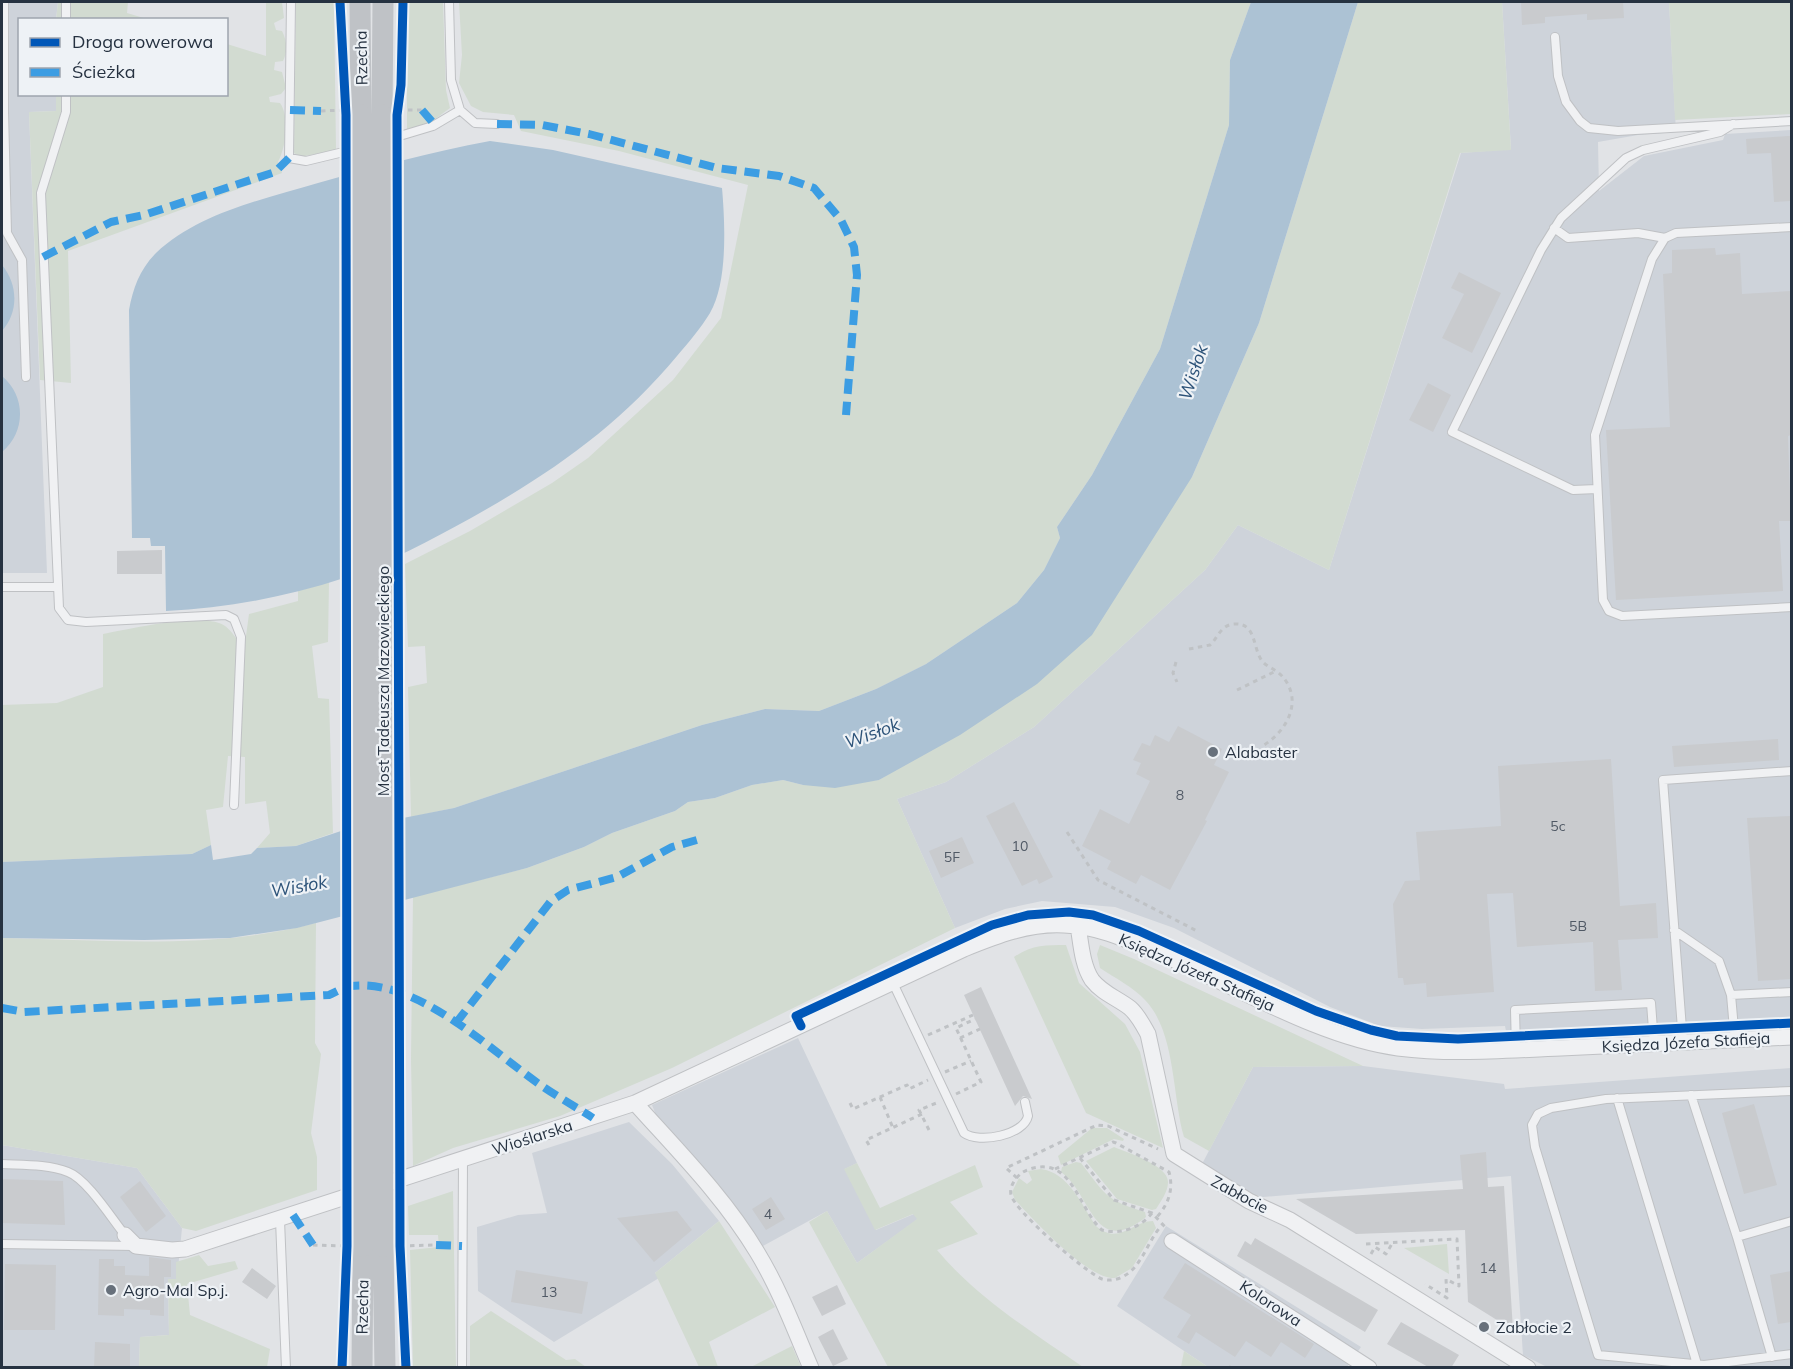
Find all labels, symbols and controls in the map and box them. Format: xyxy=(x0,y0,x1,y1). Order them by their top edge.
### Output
legend xyxy=(18,18,228,96)
text: Droga rowerowa xyxy=(72,30,213,53)
street label: Rzecha xyxy=(351,30,371,86)
text: Ścieżka xyxy=(72,60,135,83)
water label: Wisłok xyxy=(1173,341,1213,403)
street label: Most Tadeusza Mazowieckiego xyxy=(373,566,393,796)
water label: Wisłok xyxy=(841,712,903,754)
place label: Alabaster xyxy=(1225,742,1297,762)
marker: Alabaster xyxy=(1206,745,1220,759)
house number: 8 xyxy=(1176,786,1184,804)
house number: 5c xyxy=(1550,817,1566,835)
house number: 10 xyxy=(1012,837,1028,855)
house number: 5F xyxy=(944,848,960,866)
water label: Wisłok xyxy=(269,870,330,902)
house number: 5B xyxy=(1569,917,1587,935)
street label: Księdza Józefa Stafieja xyxy=(1116,929,1278,1015)
street label: Księdza Józefa Stafieja xyxy=(1601,1028,1771,1056)
street label: Wioślarska xyxy=(489,1115,575,1159)
street label: Zabłocie xyxy=(1208,1171,1272,1217)
house number: 4 xyxy=(764,1205,773,1223)
house number: 14 xyxy=(1480,1259,1497,1277)
street label: Kolorowa xyxy=(1236,1276,1306,1330)
street label: Rzecha xyxy=(352,1279,372,1335)
place label: Agro-Mal Sp.j. xyxy=(123,1280,228,1300)
marker: Agro-Mal Sp.j. xyxy=(104,1283,118,1297)
house number: 13 xyxy=(541,1283,557,1301)
place label: Zabłocie 2 xyxy=(1496,1317,1572,1337)
marker: Zabłocie 2 xyxy=(1477,1320,1491,1334)

